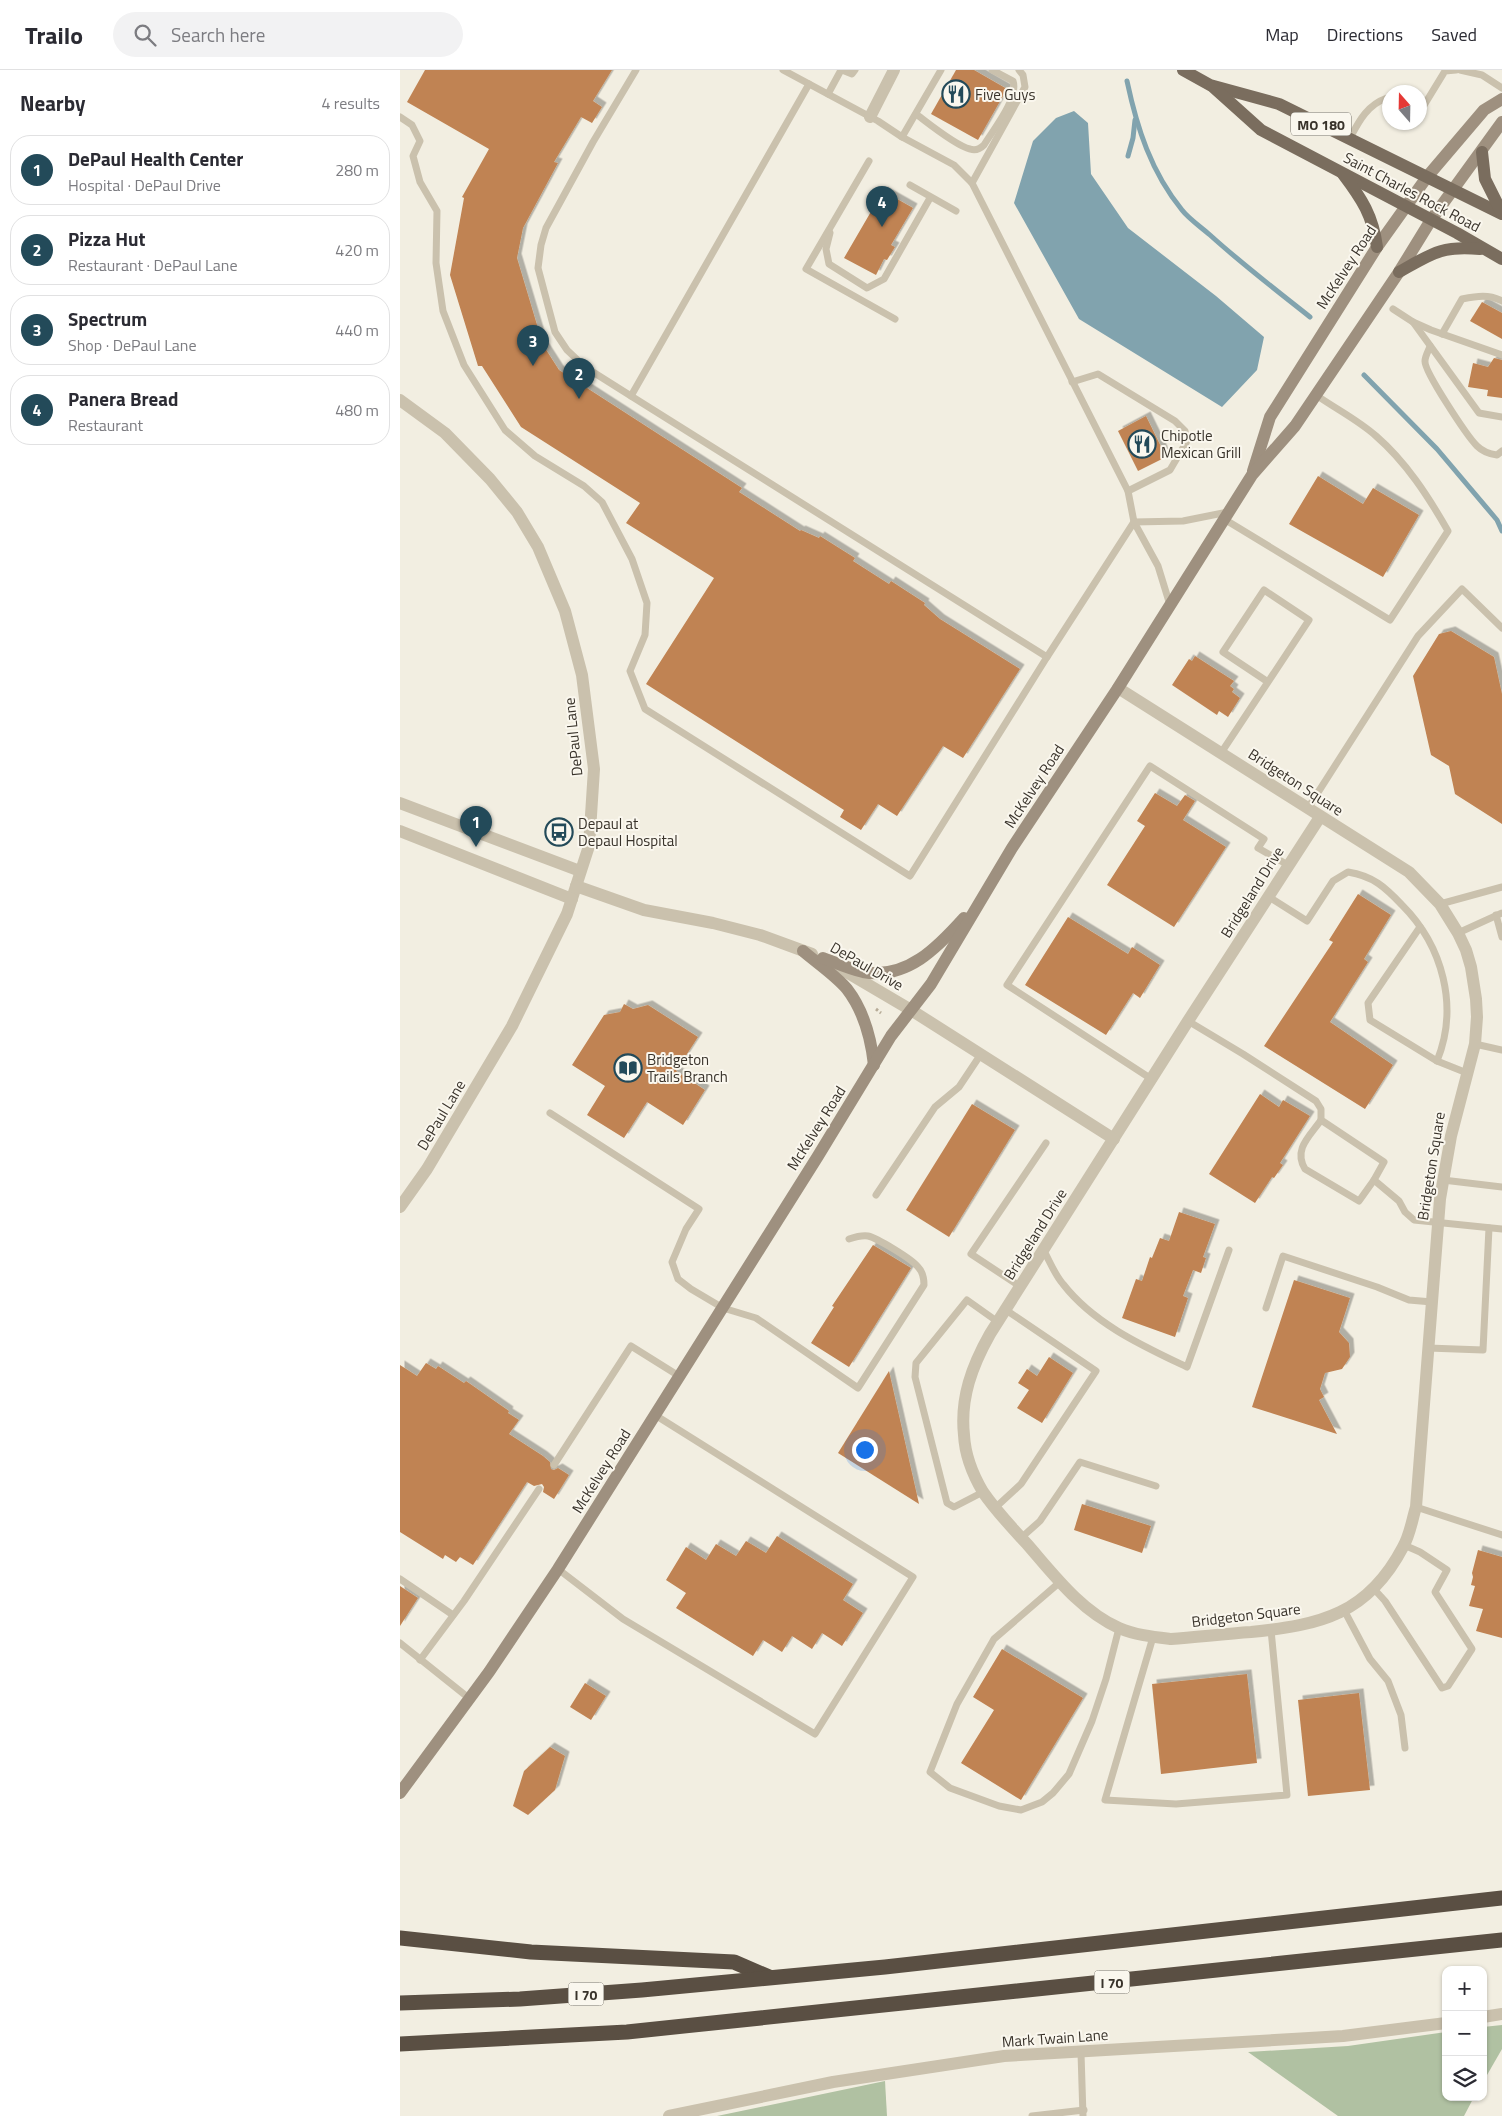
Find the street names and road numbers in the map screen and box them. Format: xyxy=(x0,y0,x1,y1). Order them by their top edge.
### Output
road number: MO 180 xyxy=(1291,112,1351,136)
street label: Saint Charles Rock Road xyxy=(1339,146,1485,238)
street label: McKelvey Road xyxy=(1310,220,1382,314)
street label: DePaul Lane xyxy=(557,697,589,777)
street label: McKelvey Road xyxy=(998,739,1070,833)
street label: Bridgeton Square xyxy=(1244,743,1348,821)
street label: Bridgeland Drive xyxy=(1215,842,1289,942)
street label: DePaul Drive xyxy=(826,936,908,996)
street label: DePaul Lane xyxy=(411,1075,471,1155)
street label: McKelvey Road xyxy=(781,1081,851,1175)
street label: Bridgeton Square xyxy=(1411,1110,1451,1222)
street label: Bridgeland Drive xyxy=(998,1184,1072,1284)
street label: McKelvey Road xyxy=(566,1424,636,1518)
street label: Bridgeton Square xyxy=(1190,1597,1302,1633)
road number: I 70 xyxy=(1094,1970,1130,1994)
road number: I 70 xyxy=(568,1982,604,2006)
street label: Mark Twain Lane xyxy=(1001,2023,1109,2053)

